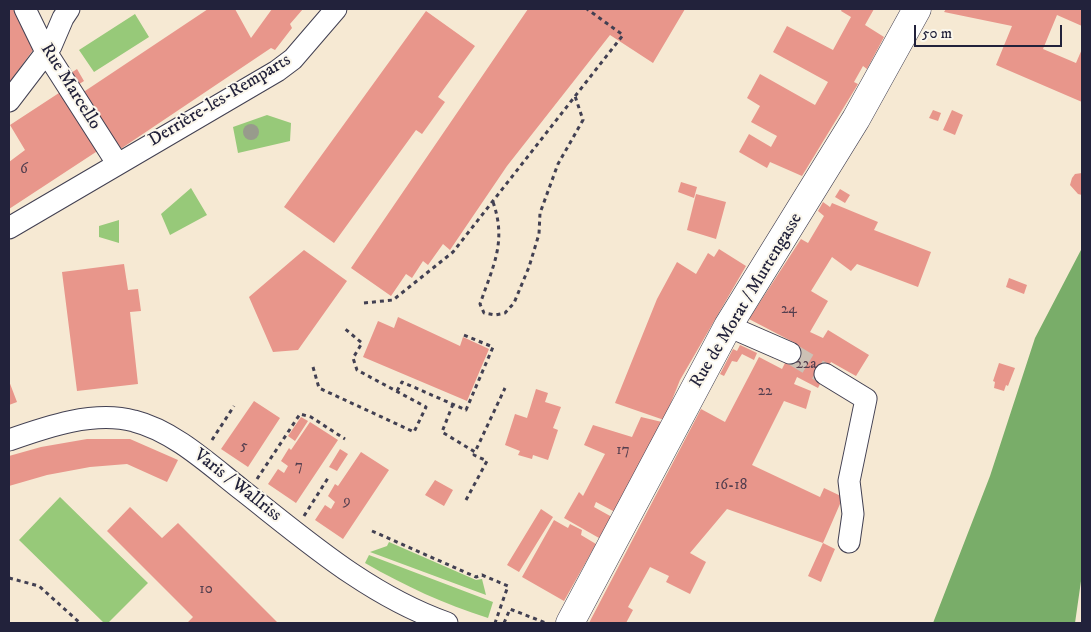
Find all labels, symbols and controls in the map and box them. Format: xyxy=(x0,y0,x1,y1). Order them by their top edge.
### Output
scale bar xyxy=(916,15,1064,47)
text: 50 m xyxy=(922,24,952,43)
street label: Rue Marcello xyxy=(35,40,105,134)
street label: Derrière-les-Remparts xyxy=(145,50,295,152)
house number: 6 xyxy=(20,161,28,179)
street label: Rue de Morat / Murtengasse xyxy=(686,210,808,392)
house number: 24 xyxy=(781,301,797,319)
house number: 22a xyxy=(795,356,817,374)
house number: 22 xyxy=(758,383,772,401)
house number: 5 xyxy=(240,438,248,456)
house number: 17 xyxy=(616,442,630,460)
street label: Varis / Wallriss xyxy=(189,445,285,527)
house number: 7 xyxy=(295,458,303,476)
house number: 16-18 xyxy=(715,477,747,495)
house number: 9 xyxy=(343,493,351,511)
house number: 10 xyxy=(199,581,213,599)

